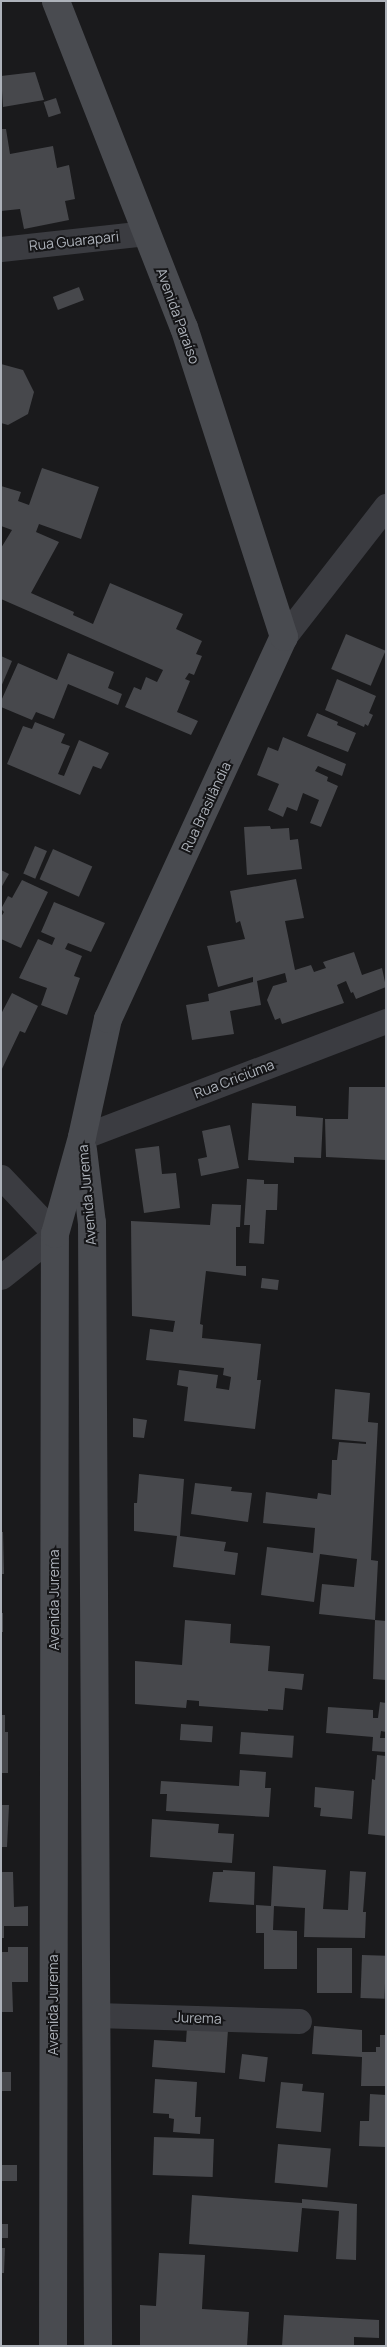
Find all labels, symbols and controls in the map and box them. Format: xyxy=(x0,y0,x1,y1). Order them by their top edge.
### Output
street label: Rua Guarapari xyxy=(28,228,120,254)
street label: Avenida Paraíso xyxy=(153,266,203,366)
street label: Rua Brasilândia xyxy=(178,759,234,855)
street label: Rua Criciúma xyxy=(191,1056,277,1102)
street label: Avenida Jurema xyxy=(74,1144,100,1246)
street label: Avenida Jurema xyxy=(46,1550,62,1650)
street label: Avenida Jurema xyxy=(45,1955,61,2055)
street label: Jurema xyxy=(174,2009,222,2027)

